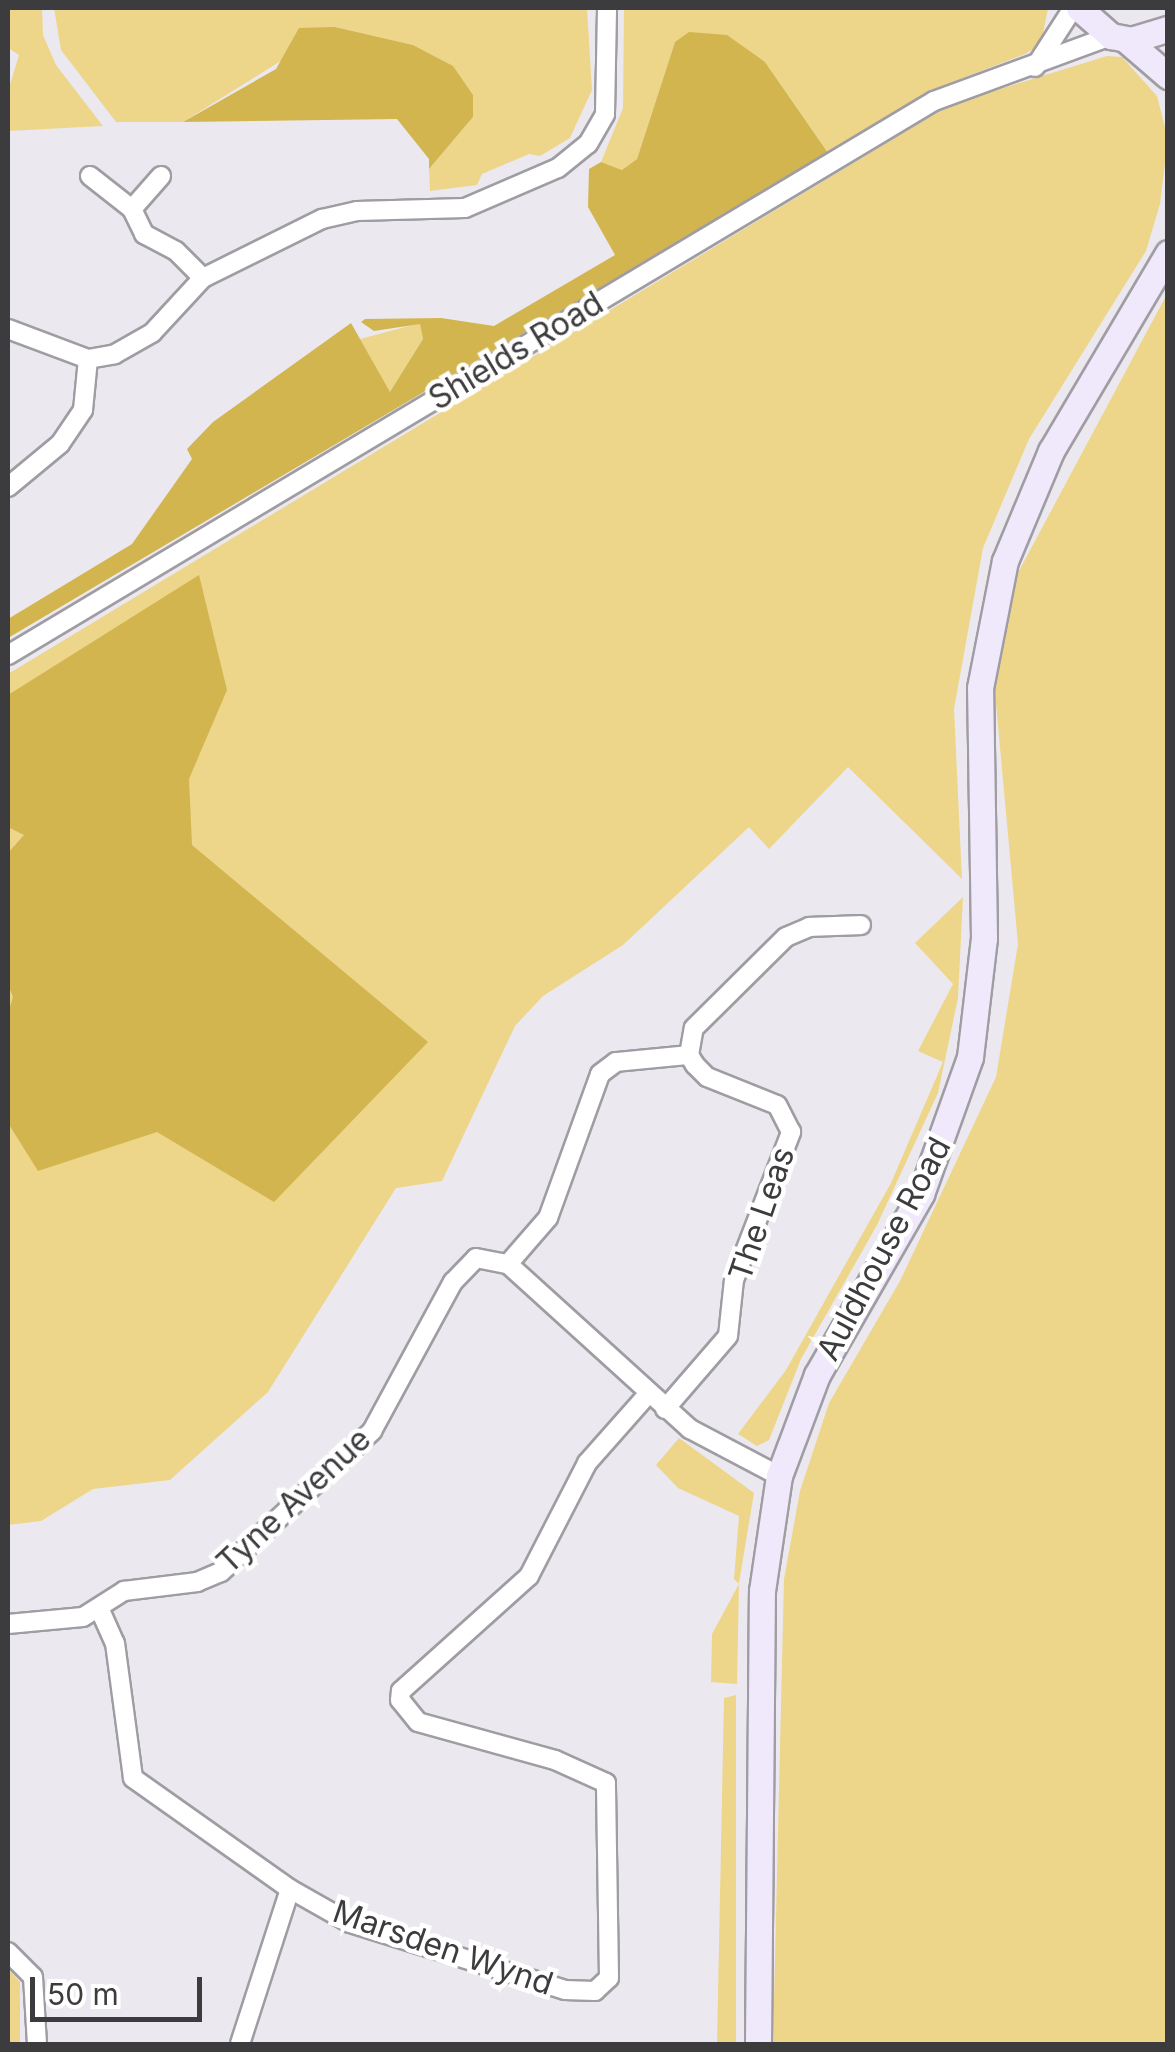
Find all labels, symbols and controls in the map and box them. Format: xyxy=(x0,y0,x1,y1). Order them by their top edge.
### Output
street label: Shields Road xyxy=(422,284,610,418)
street label: Auldhouse Road xyxy=(809,1131,959,1367)
street label: The Leas xyxy=(721,1142,803,1286)
street label: Tyne Avenue xyxy=(209,1420,379,1582)
street label: Marsden Wynd xyxy=(328,1892,558,2004)
scale bar xyxy=(35,1957,208,2019)
text: 50 m xyxy=(47,1976,119,2012)

